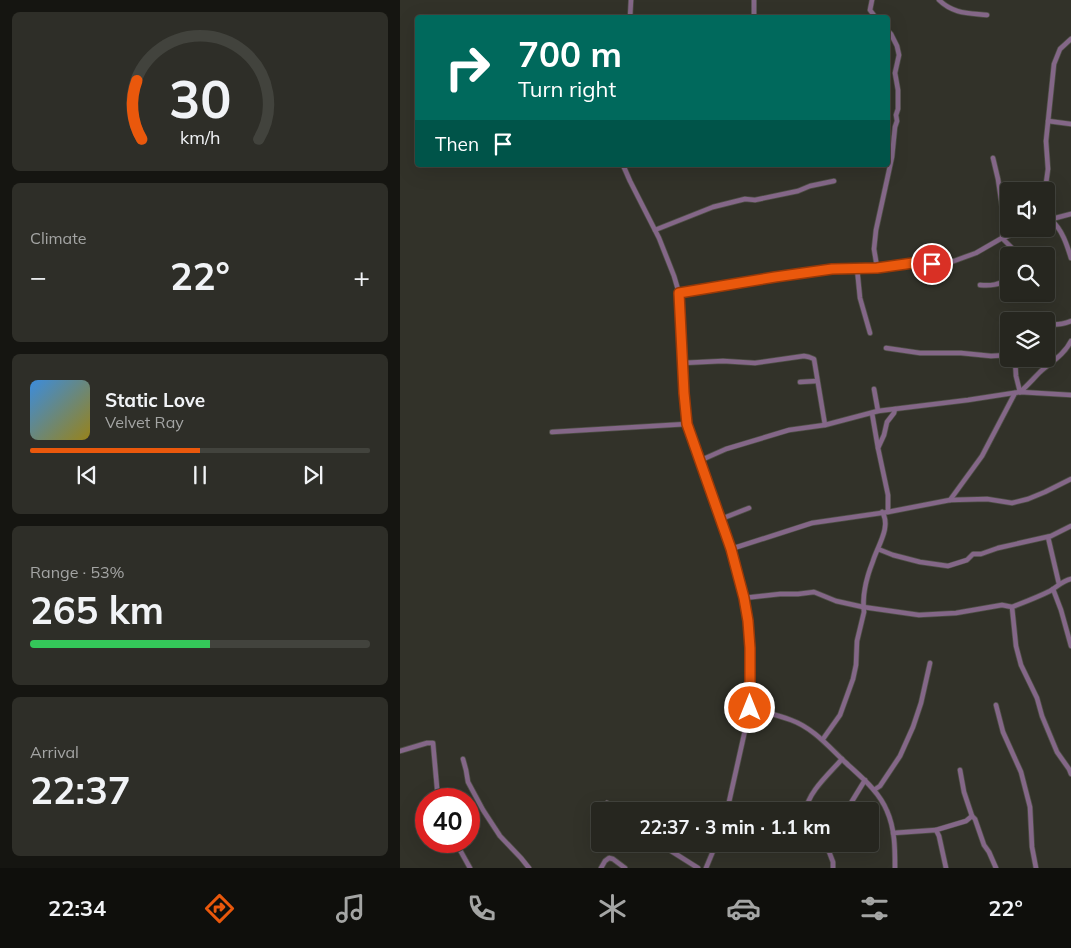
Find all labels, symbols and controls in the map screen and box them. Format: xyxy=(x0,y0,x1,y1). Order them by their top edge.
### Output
text: 700 m xyxy=(518,32,622,76)
icon: right xyxy=(435,35,500,100)
text: 30 xyxy=(169,66,231,131)
text: Turn right xyxy=(518,75,616,103)
text: km/h xyxy=(180,126,220,148)
icon: arrive xyxy=(489,130,517,158)
text: Then xyxy=(435,132,479,156)
map controls xyxy=(1000,182,1055,367)
button: sound xyxy=(1000,182,1055,237)
text: Climate xyxy=(30,228,86,248)
pin xyxy=(911,243,953,285)
button: search xyxy=(1000,247,1055,302)
icon: arrive xyxy=(918,250,946,278)
text: 22° xyxy=(170,252,230,300)
text: − xyxy=(30,259,47,294)
text: + xyxy=(353,259,370,294)
button: layers xyxy=(1000,312,1055,367)
text: Static Love xyxy=(105,388,205,412)
text: Velvet Ray xyxy=(105,412,184,432)
icon: previous xyxy=(73,461,101,489)
icon: pause xyxy=(186,461,214,489)
icon: next xyxy=(299,461,327,489)
text: Range · 53% xyxy=(30,562,125,582)
text: 265 km xyxy=(30,586,164,634)
position arrow xyxy=(723,681,775,733)
text: Arrival xyxy=(30,742,79,762)
text: 22:37 xyxy=(30,766,131,814)
speed limit sign: 40 xyxy=(415,788,480,853)
text: 22:37 · 3 min · 1.1 km xyxy=(639,815,831,839)
icon: directions xyxy=(202,891,237,926)
icon: music xyxy=(333,891,368,926)
icon: phone xyxy=(464,891,499,926)
icon: climate xyxy=(595,891,630,926)
icon: car xyxy=(726,891,761,926)
icon: filters xyxy=(857,891,892,926)
text: 22:34 xyxy=(48,894,106,922)
text: 22° xyxy=(988,894,1023,922)

